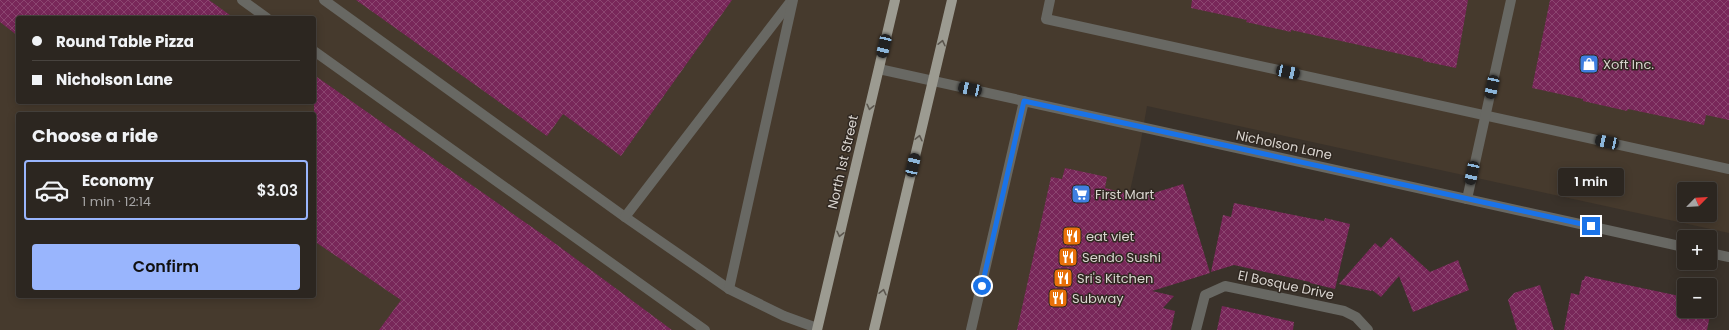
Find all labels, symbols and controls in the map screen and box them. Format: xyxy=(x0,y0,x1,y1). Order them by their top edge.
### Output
text: Round Table Pizza xyxy=(56,31,194,52)
car xyxy=(875,33,893,59)
one-way arrow xyxy=(937,40,946,47)
shop icon: Xoft Inc. xyxy=(1578,53,1600,75)
place label: Xoft Inc. xyxy=(1603,55,1654,74)
car xyxy=(1275,64,1301,80)
text: Nicholson Lane xyxy=(56,69,173,90)
car xyxy=(1484,74,1500,100)
car xyxy=(957,81,983,97)
one-way arrow xyxy=(866,104,874,111)
street label: North 1st Street xyxy=(823,113,863,211)
text: Choose a ride xyxy=(32,123,158,148)
street label: Nicholson Lane xyxy=(1234,126,1334,164)
car xyxy=(1594,134,1620,150)
one-way arrow xyxy=(915,135,923,142)
car xyxy=(904,152,922,178)
car xyxy=(1464,160,1480,186)
callout: 1 min xyxy=(1558,168,1624,196)
text: Economy xyxy=(82,170,154,191)
icon: car xyxy=(34,172,70,208)
text: 1 min xyxy=(1574,172,1608,191)
text: $3.03 xyxy=(257,180,298,201)
north arrow xyxy=(1677,182,1717,222)
map controls xyxy=(1677,182,1717,318)
supermarket icon: First Mart xyxy=(1070,183,1092,205)
place label: First Mart xyxy=(1095,185,1154,204)
text: 1 min · 12:14 xyxy=(82,192,151,211)
route end xyxy=(1582,217,1600,235)
restaurant icon: eat viet xyxy=(1061,225,1083,247)
place label: eat viet xyxy=(1086,227,1135,246)
button: + xyxy=(1677,230,1717,270)
one-way arrow xyxy=(836,231,844,237)
button: Confirm xyxy=(32,244,300,290)
restaurant icon: Sendo Sushi xyxy=(1057,246,1079,268)
place label: Sendo Sushi xyxy=(1082,248,1161,267)
street label: El Bosque Drive xyxy=(1236,266,1336,304)
restaurant icon: Sri's Kitchen xyxy=(1052,267,1074,289)
place label: Sri's Kitchen xyxy=(1077,269,1153,288)
route start xyxy=(973,277,991,295)
button: − xyxy=(1677,278,1717,318)
restaurant icon: Subway xyxy=(1047,287,1069,309)
one-way arrow xyxy=(878,289,886,295)
place label: Subway xyxy=(1072,289,1124,308)

